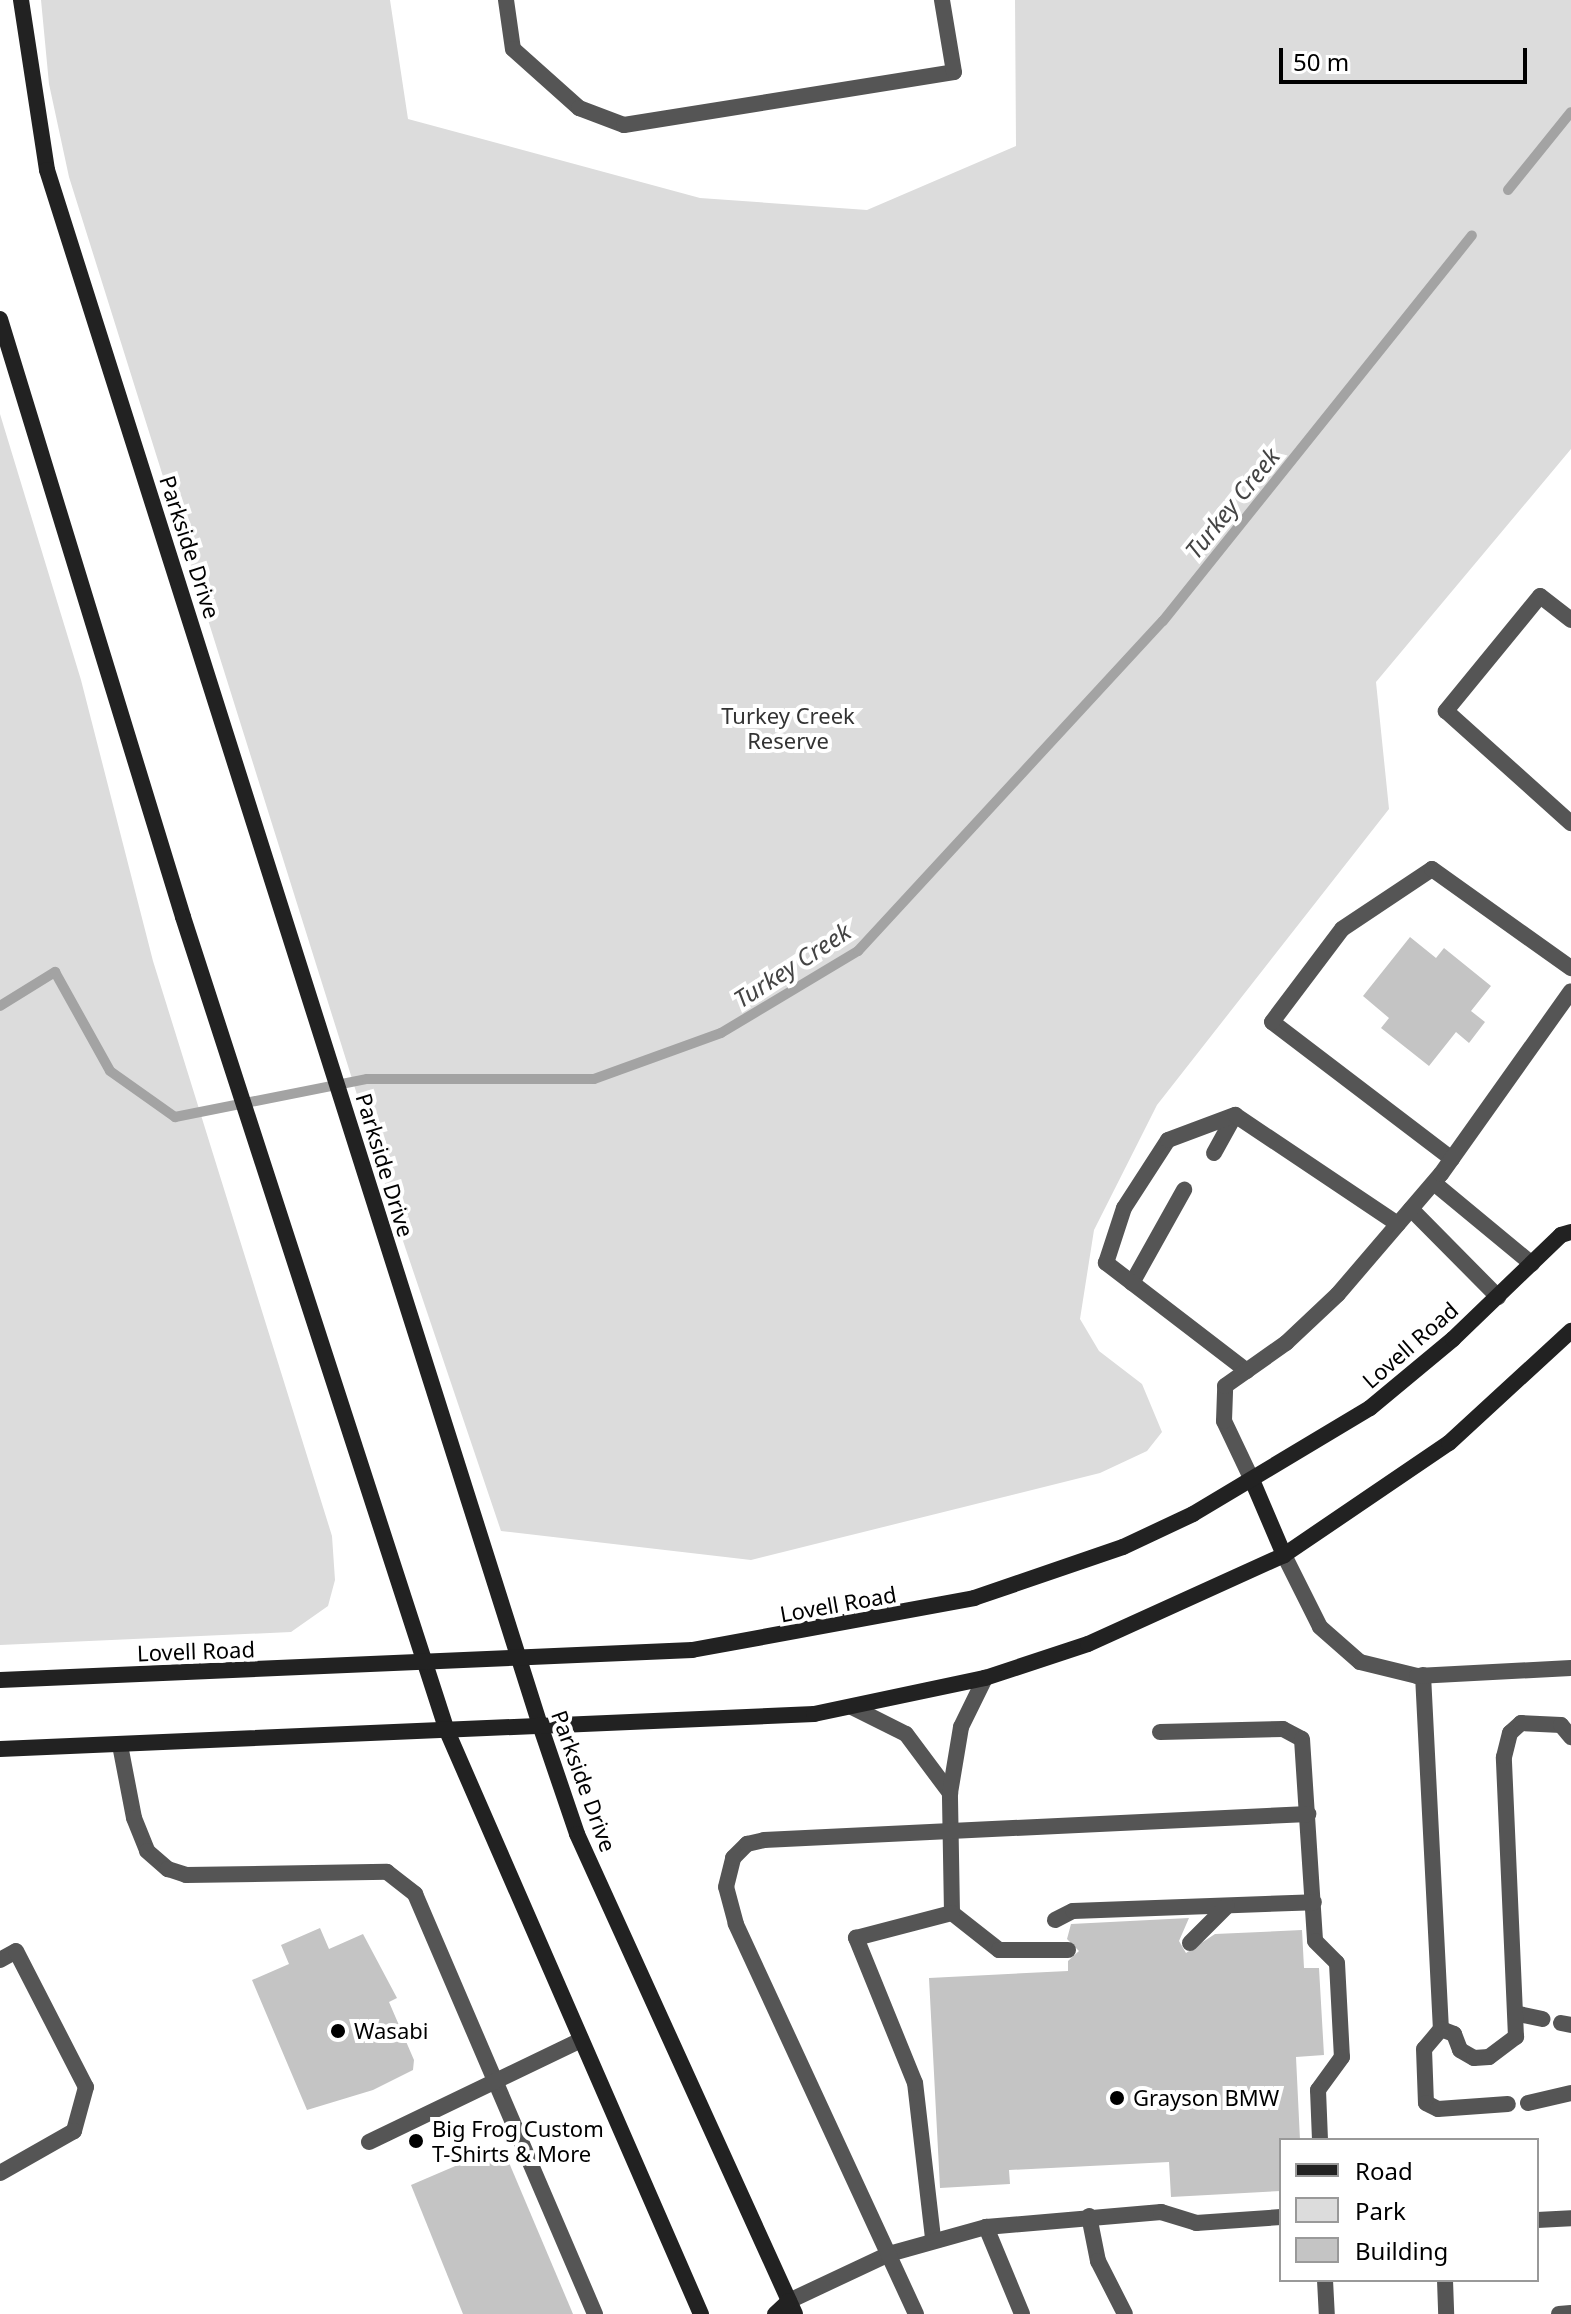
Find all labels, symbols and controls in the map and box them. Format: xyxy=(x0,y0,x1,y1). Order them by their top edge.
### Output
scale bar xyxy=(1283,32,1531,82)
text: 50 m xyxy=(1293,45,1349,78)
water label: Turkey Creek xyxy=(1179,442,1285,564)
street label: Parkside Drive xyxy=(154,472,226,622)
park label: Turkey Creek Reserve xyxy=(721,702,855,754)
water label: Turkey Creek xyxy=(728,917,856,1013)
street label: Parkside Drive xyxy=(351,1090,419,1240)
street label: Lovell Road xyxy=(1357,1296,1463,1394)
street label: Lovell Road xyxy=(778,1581,898,1627)
street label: Lovell Road xyxy=(137,1636,255,1666)
street label: Parkside Drive xyxy=(546,1707,622,1855)
place label: Wasabi xyxy=(354,2018,428,2044)
marker: Wasabi xyxy=(329,2022,347,2040)
place label: Grayson BMW xyxy=(1133,2085,1279,2111)
marker: Grayson BMW xyxy=(1108,2089,1126,2107)
place label: Big Frog Custom T-Shirts & More xyxy=(432,2115,604,2166)
marker: Big Frog Custom T-Shirts & More xyxy=(407,2132,425,2150)
legend xyxy=(1279,2138,1539,2282)
text: Road xyxy=(1355,2154,1413,2187)
text: Park xyxy=(1355,2194,1406,2227)
text: Building xyxy=(1355,2234,1448,2267)

